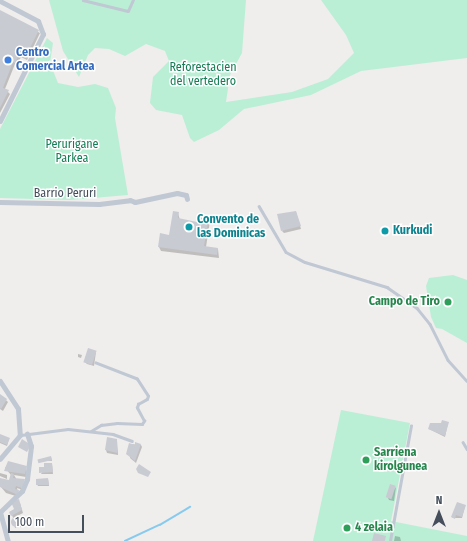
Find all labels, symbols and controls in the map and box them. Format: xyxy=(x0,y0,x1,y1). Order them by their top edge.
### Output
place label: Centro Comercial Artea xyxy=(16,46,95,74)
marker: Centro Comercial Artea xyxy=(3,55,13,65)
park label: Reforestacien del vertedero xyxy=(169,61,237,89)
park label: Perurigane Parkea xyxy=(45,138,99,166)
street label: Barrio Peruri xyxy=(34,187,96,201)
place label: Convento de las Dominicas xyxy=(197,213,265,241)
marker: Convento de las Dominicas xyxy=(184,222,194,232)
place label: Kurkudi xyxy=(393,224,432,238)
marker: Kurkudi xyxy=(380,226,390,236)
place label: Campo de Tiro xyxy=(369,295,440,309)
marker: Campo de Tiro xyxy=(443,297,453,307)
place label: Sarriena kirolgunea xyxy=(374,446,427,474)
marker: Sarriena kirolgunea xyxy=(361,455,371,465)
north arrow xyxy=(419,493,459,533)
text: N xyxy=(436,494,442,507)
scale bar xyxy=(10,507,86,533)
text: 100 m xyxy=(15,515,44,529)
place label: 4 zelaia xyxy=(355,521,393,535)
marker: 4 zelaia xyxy=(342,523,352,533)

